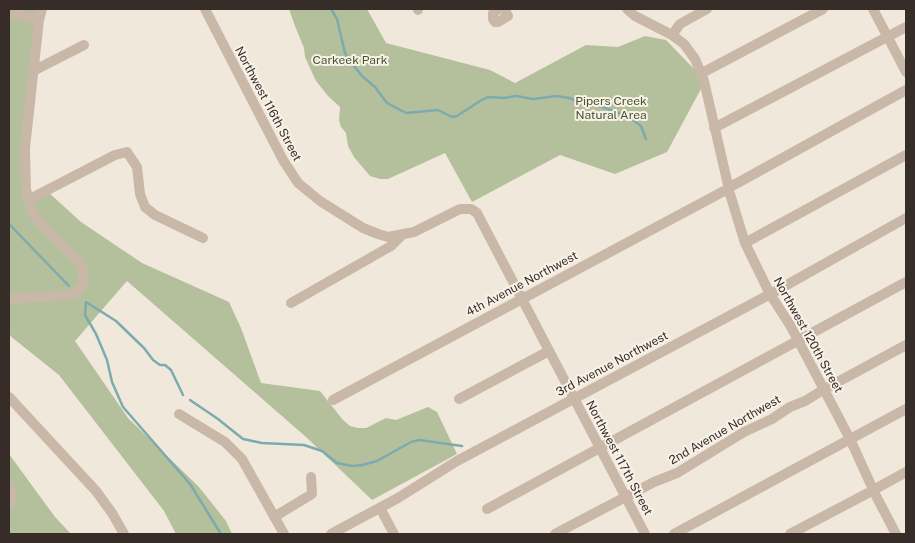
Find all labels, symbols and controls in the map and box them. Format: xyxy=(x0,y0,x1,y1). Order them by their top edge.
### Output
street label: Northwest 116th Street xyxy=(232,44,304,164)
park label: Carkeek Park xyxy=(313,53,387,67)
park label: Pipers Creek Natural Area xyxy=(575,94,647,122)
street label: 4th Avenue Northwest xyxy=(464,248,580,320)
street label: Northwest 120th Street xyxy=(770,275,846,395)
street label: 3rd Avenue Northwest xyxy=(554,328,670,400)
street label: 2nd Avenue Northwest xyxy=(667,392,783,468)
street label: Northwest 117th Street xyxy=(583,398,655,518)

